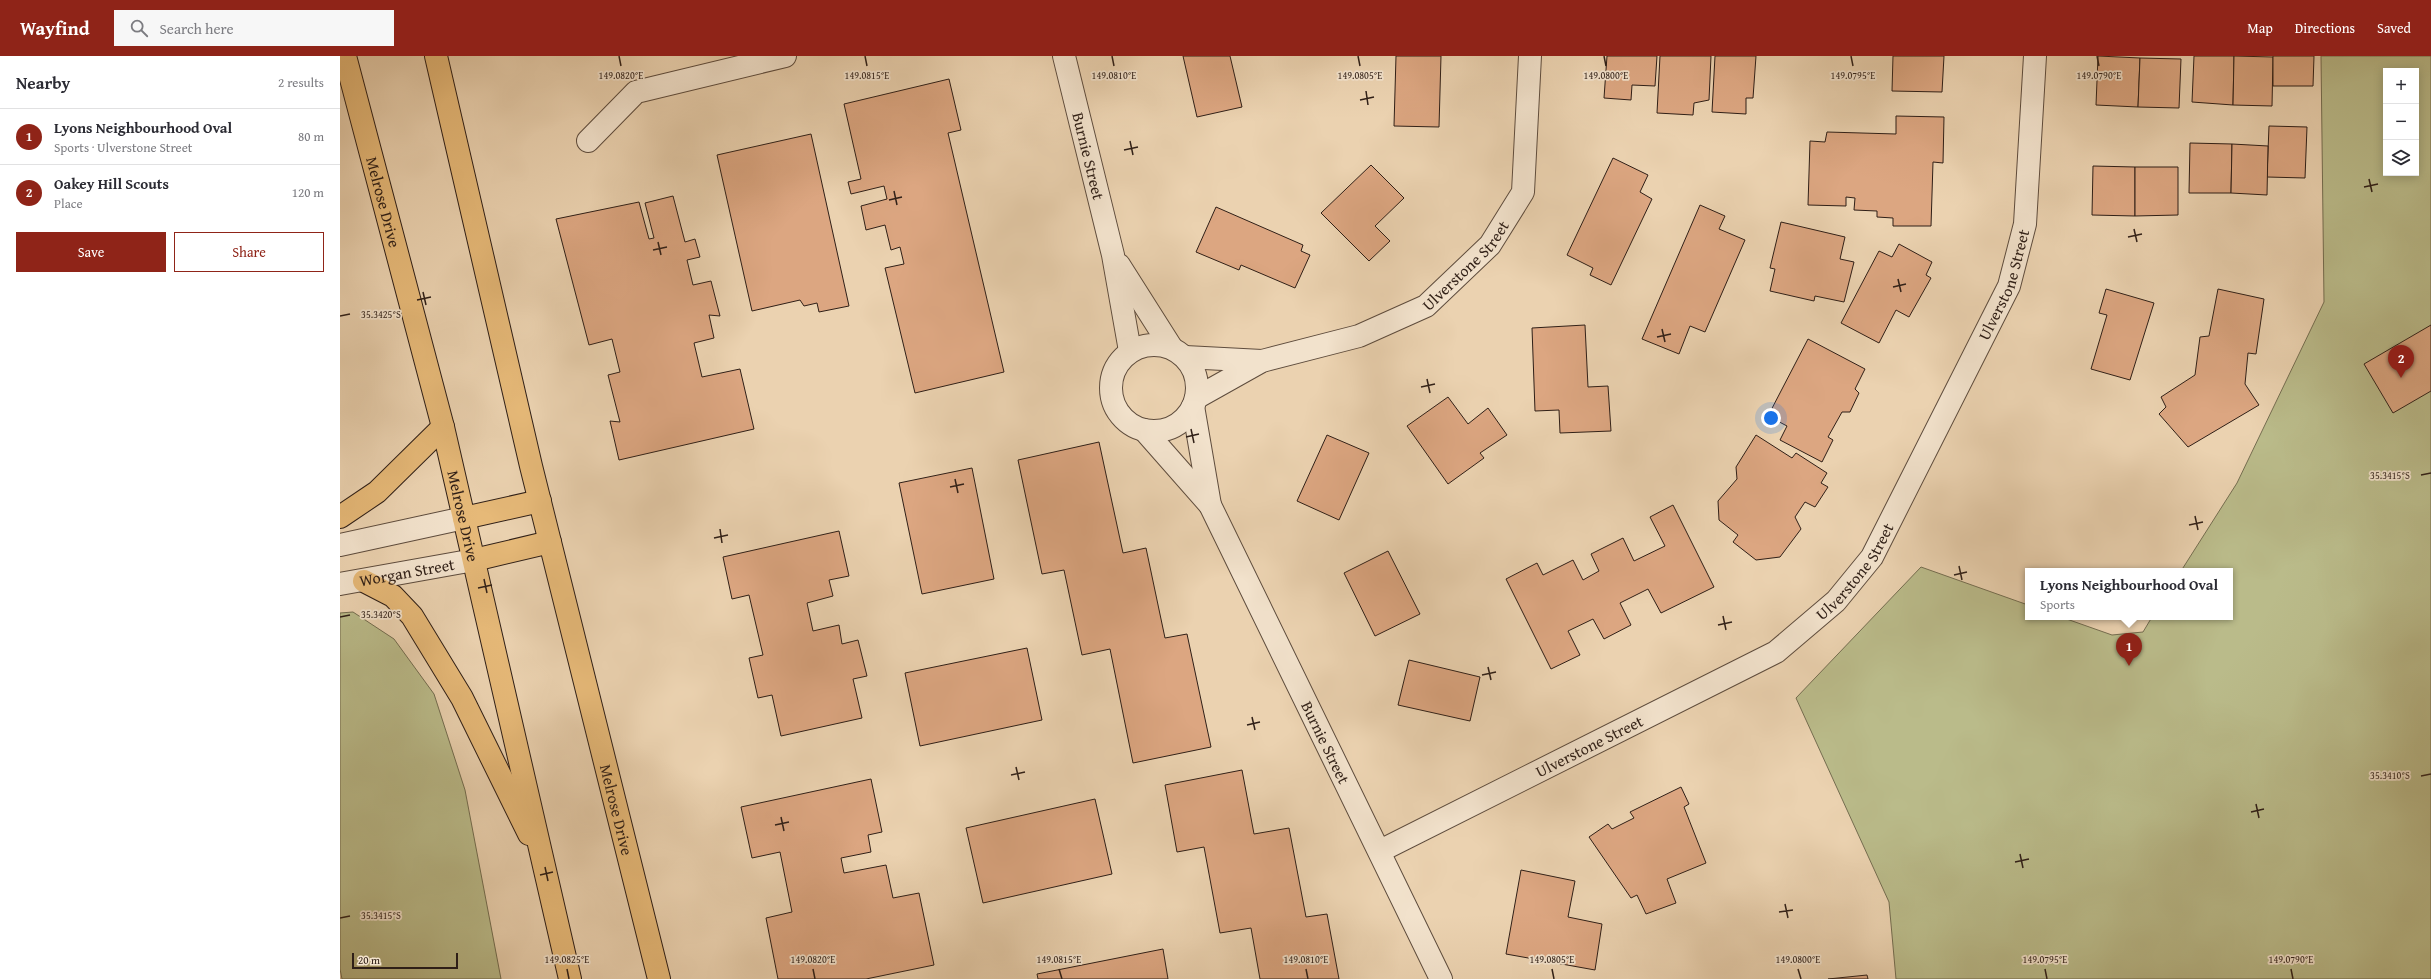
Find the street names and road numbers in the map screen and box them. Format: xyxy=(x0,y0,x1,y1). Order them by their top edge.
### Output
street label: Burnie Street xyxy=(1066,110,1111,203)
street label: Melrose Drive xyxy=(360,154,407,250)
street label: Ulverstone Street xyxy=(1416,215,1515,316)
street label: Ulverstone Street xyxy=(1972,226,2035,344)
street label: Melrose Drive xyxy=(441,468,486,564)
street label: Ulverstone Street xyxy=(1810,518,1900,625)
street label: Worgan Street xyxy=(357,552,457,592)
street label: Burnie Street xyxy=(1295,697,1356,788)
street label: Ulverstone Street xyxy=(1531,709,1647,783)
street label: Melrose Drive xyxy=(594,762,640,858)

